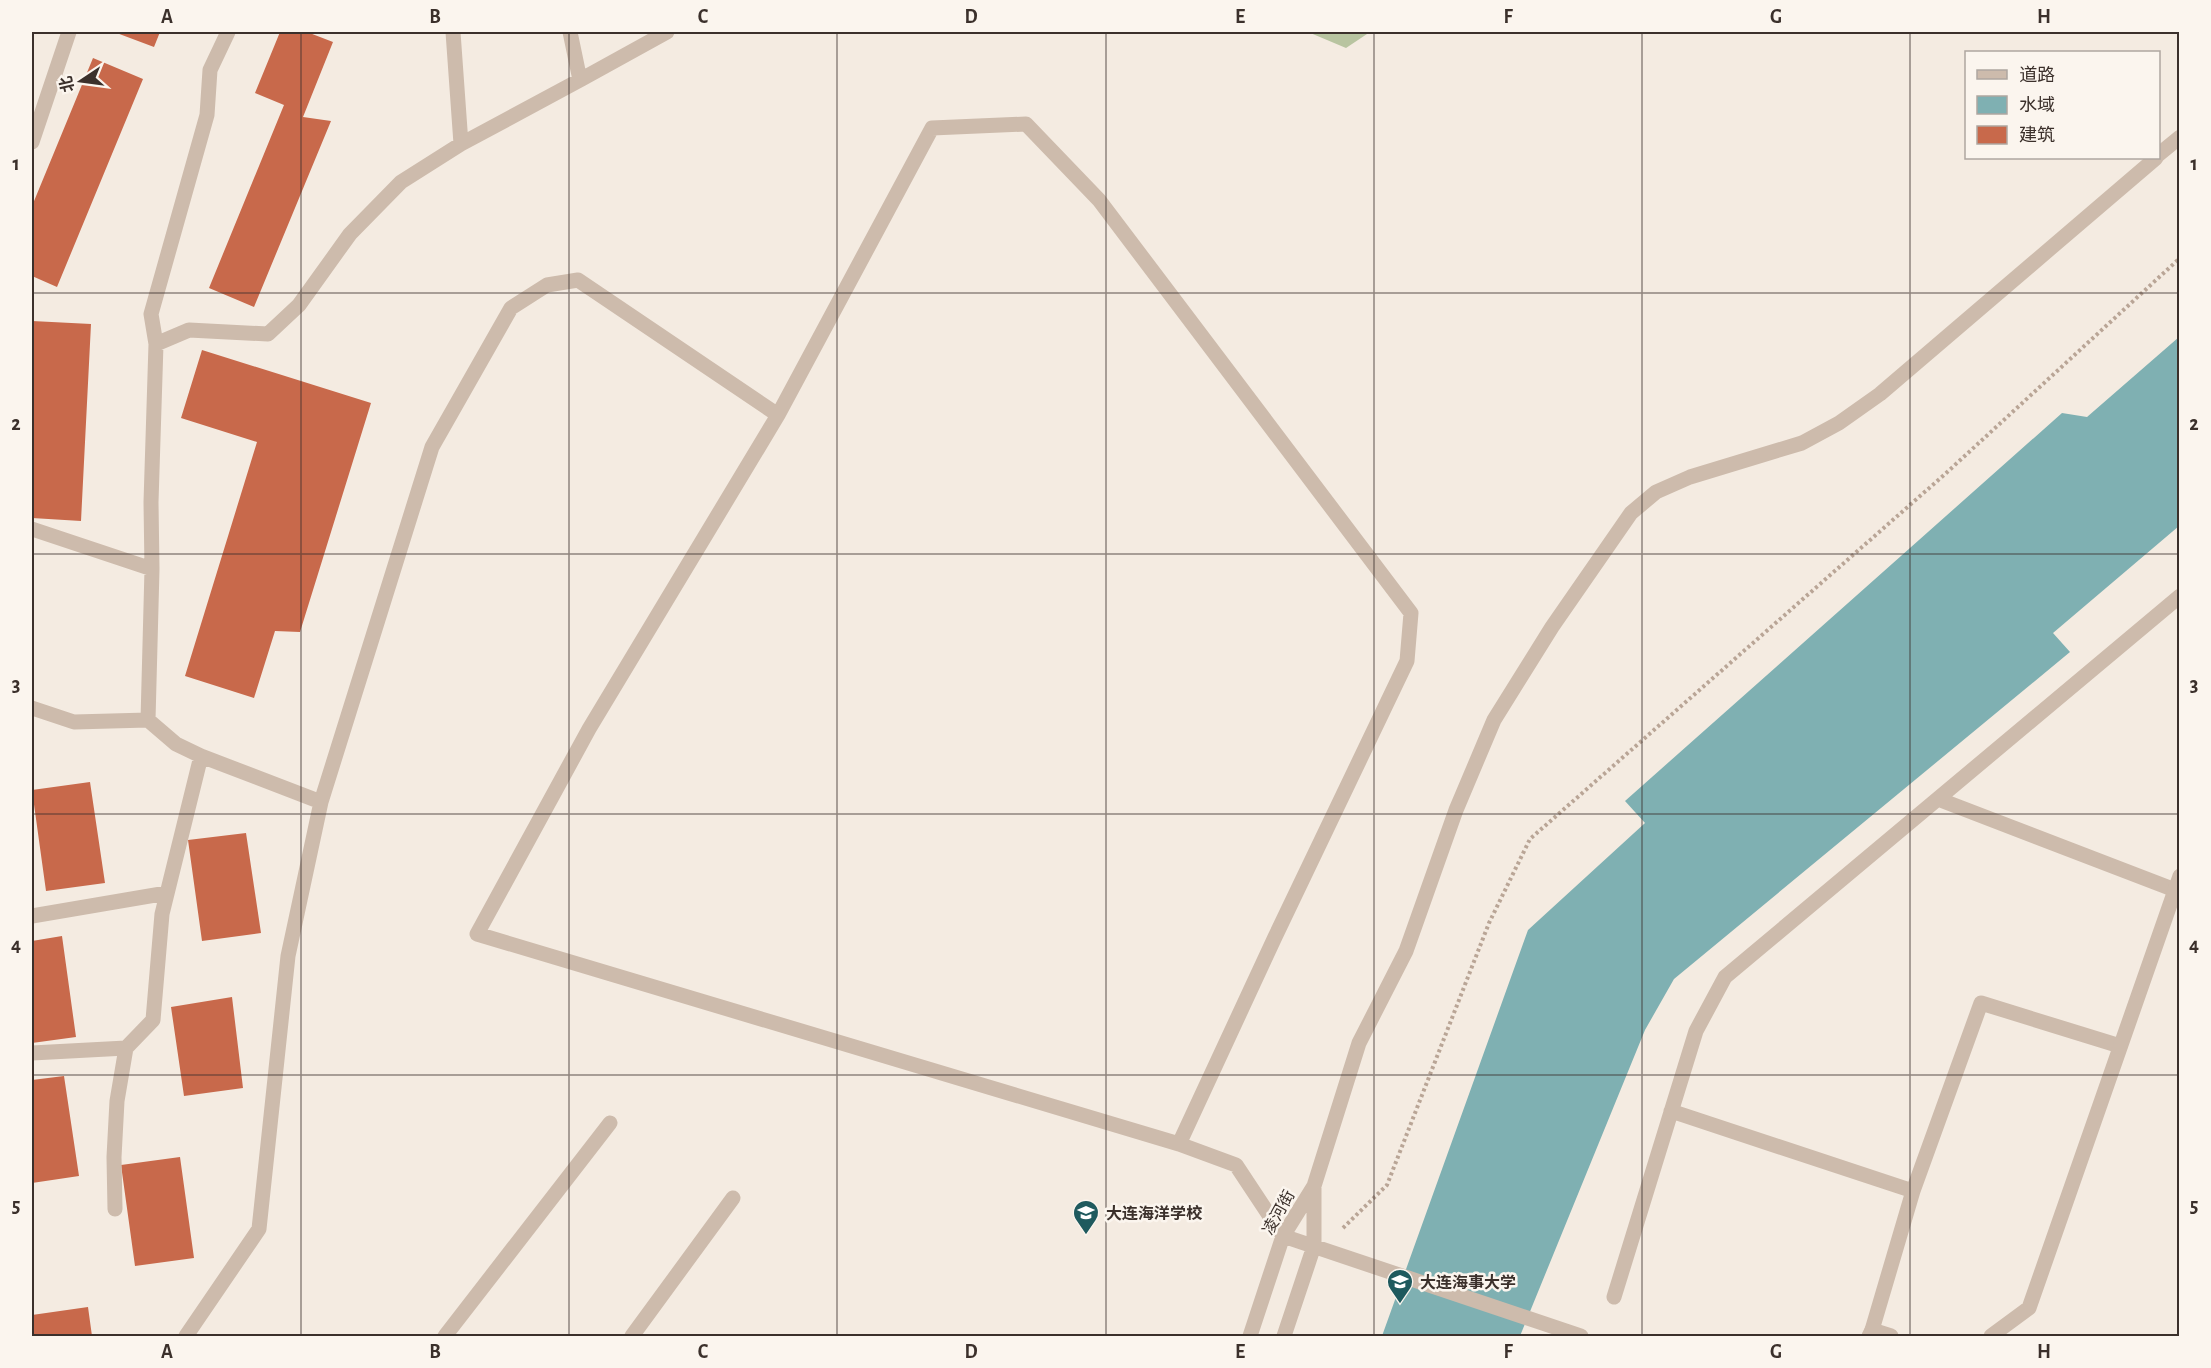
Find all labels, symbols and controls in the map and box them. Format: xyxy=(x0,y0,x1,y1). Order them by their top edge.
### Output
text: A xyxy=(161,7,173,27)
text: B xyxy=(429,7,441,27)
text: C xyxy=(698,7,709,27)
text: D xyxy=(964,7,978,27)
text: E xyxy=(1235,7,1245,27)
text: F xyxy=(1503,7,1513,27)
text: G xyxy=(1770,7,1782,27)
text: H xyxy=(2037,7,2051,27)
north arrow xyxy=(51,51,111,111)
legend xyxy=(1965,51,2160,159)
text: 道路 xyxy=(2019,65,2055,85)
text: 北 xyxy=(57,75,77,94)
text: 水域 xyxy=(2019,96,2055,115)
text: 建筑 xyxy=(2019,125,2055,145)
text: 1 xyxy=(12,154,20,174)
text: 1 xyxy=(2190,154,2198,174)
text: 2 xyxy=(11,414,21,434)
text: 2 xyxy=(2189,414,2199,434)
text: 3 xyxy=(12,675,20,695)
text: 3 xyxy=(2190,675,2198,695)
text: 4 xyxy=(11,935,21,955)
text: 4 xyxy=(2189,935,2199,955)
street label: 凌河街 xyxy=(1259,1187,1298,1237)
text: 5 xyxy=(12,1196,20,1216)
text: 5 xyxy=(2190,1196,2198,1216)
school or university icon: 大连海洋学校 xyxy=(1071,1198,1101,1236)
place label: 大连海洋学校 xyxy=(1106,1204,1203,1222)
school or university icon: 大连海事大学 xyxy=(1385,1267,1415,1305)
place label: 大连海事大学 xyxy=(1420,1274,1516,1291)
text: A xyxy=(161,1342,173,1362)
text: B xyxy=(429,1342,441,1362)
text: C xyxy=(698,1342,709,1362)
text: D xyxy=(964,1342,978,1362)
text: E xyxy=(1235,1342,1245,1362)
text: F xyxy=(1503,1342,1513,1362)
text: G xyxy=(1770,1342,1782,1362)
text: H xyxy=(2037,1342,2051,1362)

